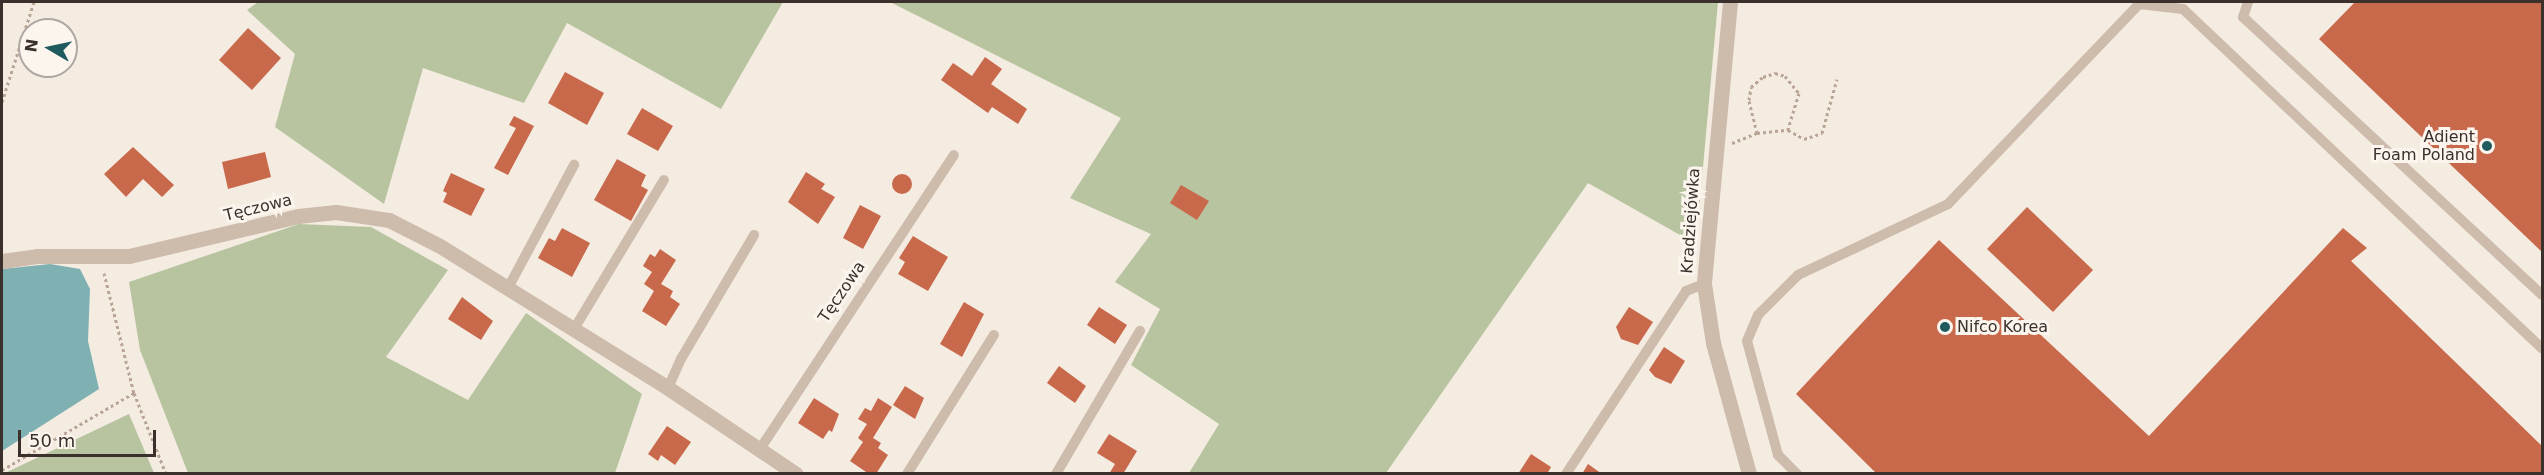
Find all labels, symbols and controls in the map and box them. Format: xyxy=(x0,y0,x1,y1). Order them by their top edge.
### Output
north arrow xyxy=(18,18,78,78)
text: N xyxy=(21,37,42,54)
place label: Adient Foam Poland xyxy=(2373,127,2475,165)
marker: Adient Foam Poland xyxy=(2480,139,2494,153)
street label: Kradziejówka xyxy=(1678,168,1704,274)
street label: Tęczowa xyxy=(222,190,294,226)
street label: Tęczowa xyxy=(815,258,869,326)
place label: Nifco Korea xyxy=(1957,317,2048,337)
marker: Nifco Korea xyxy=(1938,320,1952,334)
scale bar xyxy=(21,418,159,456)
text: 50 m xyxy=(29,430,75,451)

